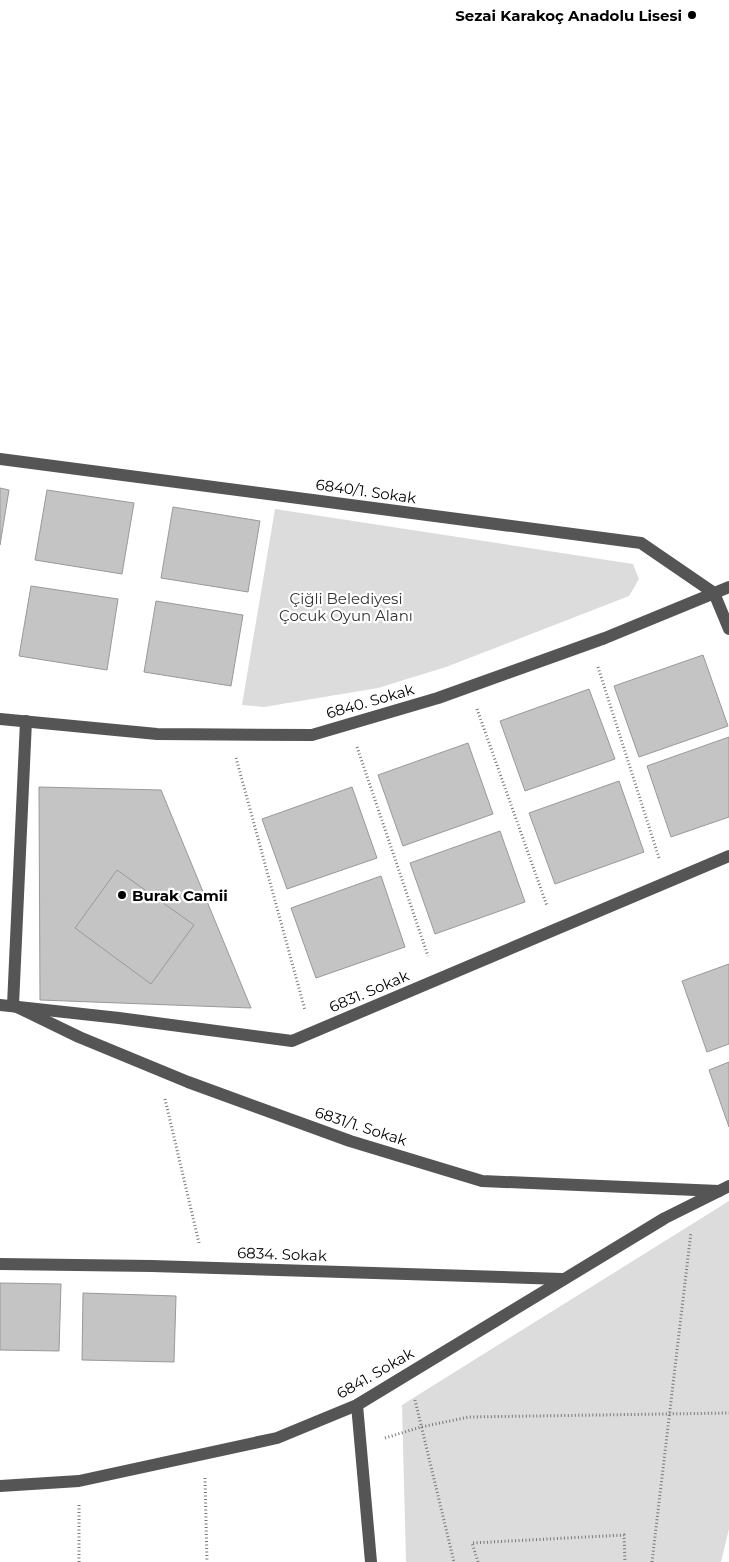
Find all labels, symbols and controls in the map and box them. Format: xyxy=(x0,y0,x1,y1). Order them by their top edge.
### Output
place label: Sezai Karakoç Anadolu Lisesi xyxy=(455,6,682,25)
marker: Sezai Karakoç Anadolu Lisesi xyxy=(686,9,698,21)
street label: 6840/1. Sokak xyxy=(314,475,418,507)
park label: Çiğli Belediyesi Çocuk Oyun Alanı xyxy=(279,589,413,625)
street label: 6840. Sokak xyxy=(324,679,416,723)
place label: Burak Camii xyxy=(132,886,228,905)
marker: Burak Camii xyxy=(116,889,128,901)
street label: 6831. Sokak xyxy=(326,966,412,1016)
street label: 6831/1. Sokak xyxy=(312,1102,410,1150)
street label: 6834. Sokak xyxy=(237,1243,327,1265)
street label: 6841. Sokak xyxy=(333,1343,417,1403)

